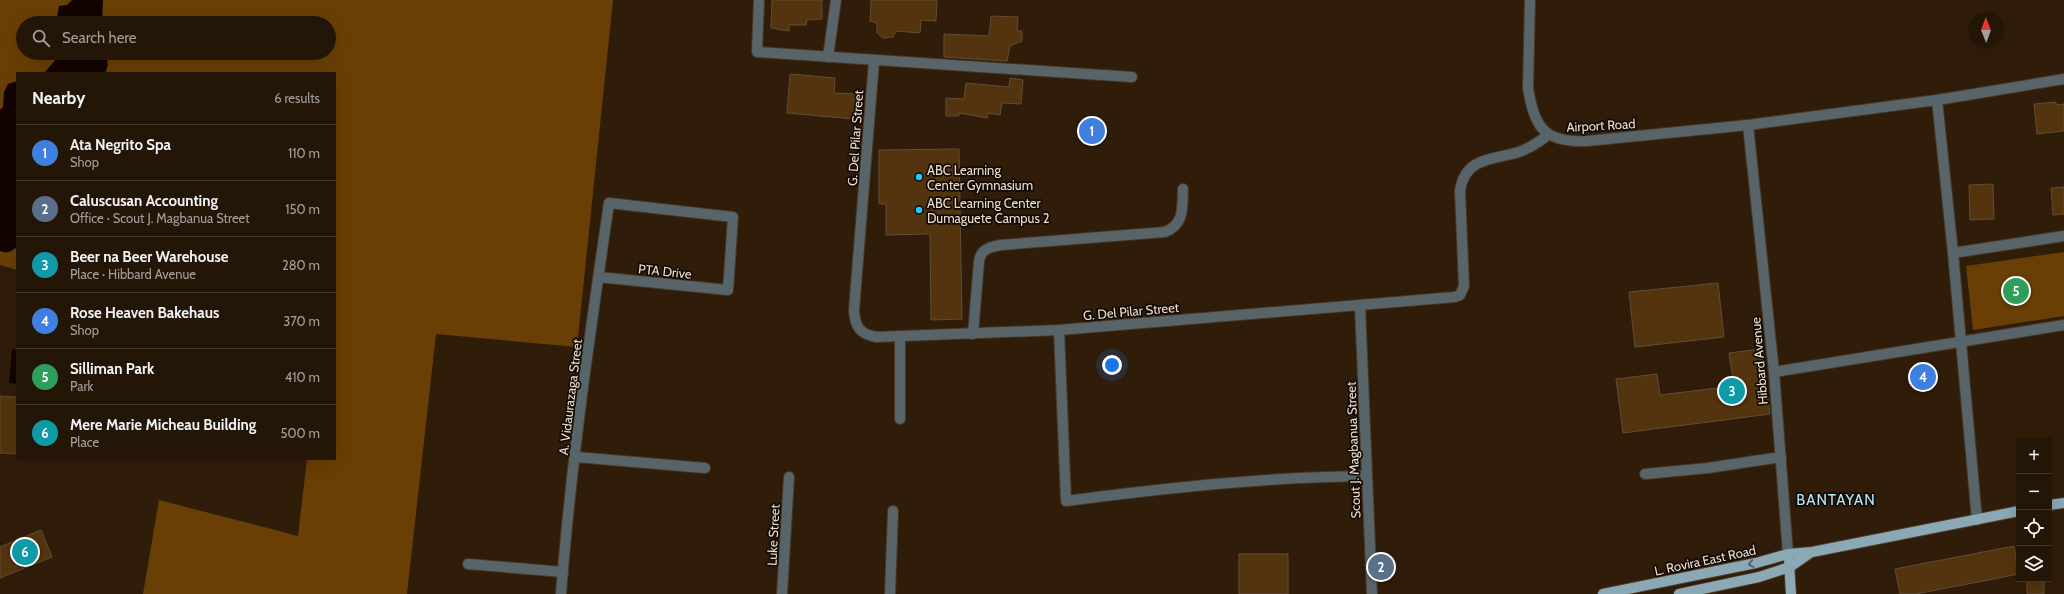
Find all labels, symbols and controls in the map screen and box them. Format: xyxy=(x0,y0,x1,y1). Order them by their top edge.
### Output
north arrow xyxy=(1968,12,2004,48)
search box xyxy=(16,16,336,60)
icon: search xyxy=(30,27,52,49)
text: Search here xyxy=(62,29,137,47)
text: Nearby xyxy=(32,88,85,108)
street label: G. Del Pilar Street xyxy=(844,89,866,187)
text: 6 results xyxy=(274,90,320,106)
street label: Airport Road xyxy=(1566,115,1636,135)
pin: 1 xyxy=(1079,116,1105,146)
text: Ata Negrito Spa xyxy=(70,136,171,154)
text: 1 xyxy=(43,145,47,161)
text: 110 m xyxy=(288,145,320,161)
text: Shop xyxy=(70,154,99,170)
place label: ABC Learning Center Gymnasium xyxy=(927,162,1033,193)
marker: ABC Learning Center Gymnasium xyxy=(914,172,924,182)
text: Caluscusan Accounting xyxy=(70,192,218,210)
place label: ABC Learning Center Dumaguete Campus 2 xyxy=(927,195,1050,226)
text: 2 xyxy=(42,201,48,217)
text: 150 m xyxy=(285,201,320,217)
marker: ABC Learning Center Dumaguete Campus 2 xyxy=(914,205,924,215)
text: Office · Scout J. Magbanua Street xyxy=(70,210,250,226)
text: Beer na Beer Warehouse xyxy=(70,248,229,266)
text: 3 xyxy=(41,257,49,273)
text: 280 m xyxy=(282,257,320,273)
street label: PTA Drive xyxy=(637,260,693,282)
text: Place · Hibbard Avenue xyxy=(70,266,196,282)
pin: 5 xyxy=(2003,276,2029,306)
street label: G. Del Pilar Street xyxy=(1082,299,1180,323)
text: Rose Heaven Bakehaus xyxy=(70,304,219,322)
text: 4 xyxy=(41,313,49,329)
text: 370 m xyxy=(283,313,320,329)
street label: Hibbard Avenue xyxy=(1747,316,1771,405)
text: Shop xyxy=(70,322,99,338)
street label: A. Vidaurazaga Street xyxy=(555,337,585,456)
your location xyxy=(1102,355,1122,375)
text: Silliman Park xyxy=(70,360,154,378)
pin: 4 xyxy=(1910,362,1936,392)
text: 5 xyxy=(42,369,48,385)
text: 410 m xyxy=(285,369,320,385)
pin: 3 xyxy=(1719,376,1745,406)
text: Park xyxy=(70,378,93,394)
street label: Scout J. Magbanua Street xyxy=(1343,381,1363,519)
text: Mere Marie Micheau Building xyxy=(70,416,256,434)
text: 6 xyxy=(41,425,49,441)
text: 500 m xyxy=(280,425,320,441)
text: Place xyxy=(70,434,99,450)
map controls xyxy=(2016,438,2052,582)
button: + xyxy=(2016,438,2052,474)
button: − xyxy=(2016,474,2052,510)
district label: BANTAYAN xyxy=(1796,491,1876,509)
street label: Luke Street xyxy=(763,503,783,566)
button: locate xyxy=(2016,510,2052,546)
pin: 6 xyxy=(12,537,38,567)
street label: L. Rovira East Road xyxy=(1653,541,1757,579)
button: layers xyxy=(2016,546,2052,582)
pin: 2 xyxy=(1368,552,1394,582)
one-way arrow xyxy=(1747,560,1754,568)

